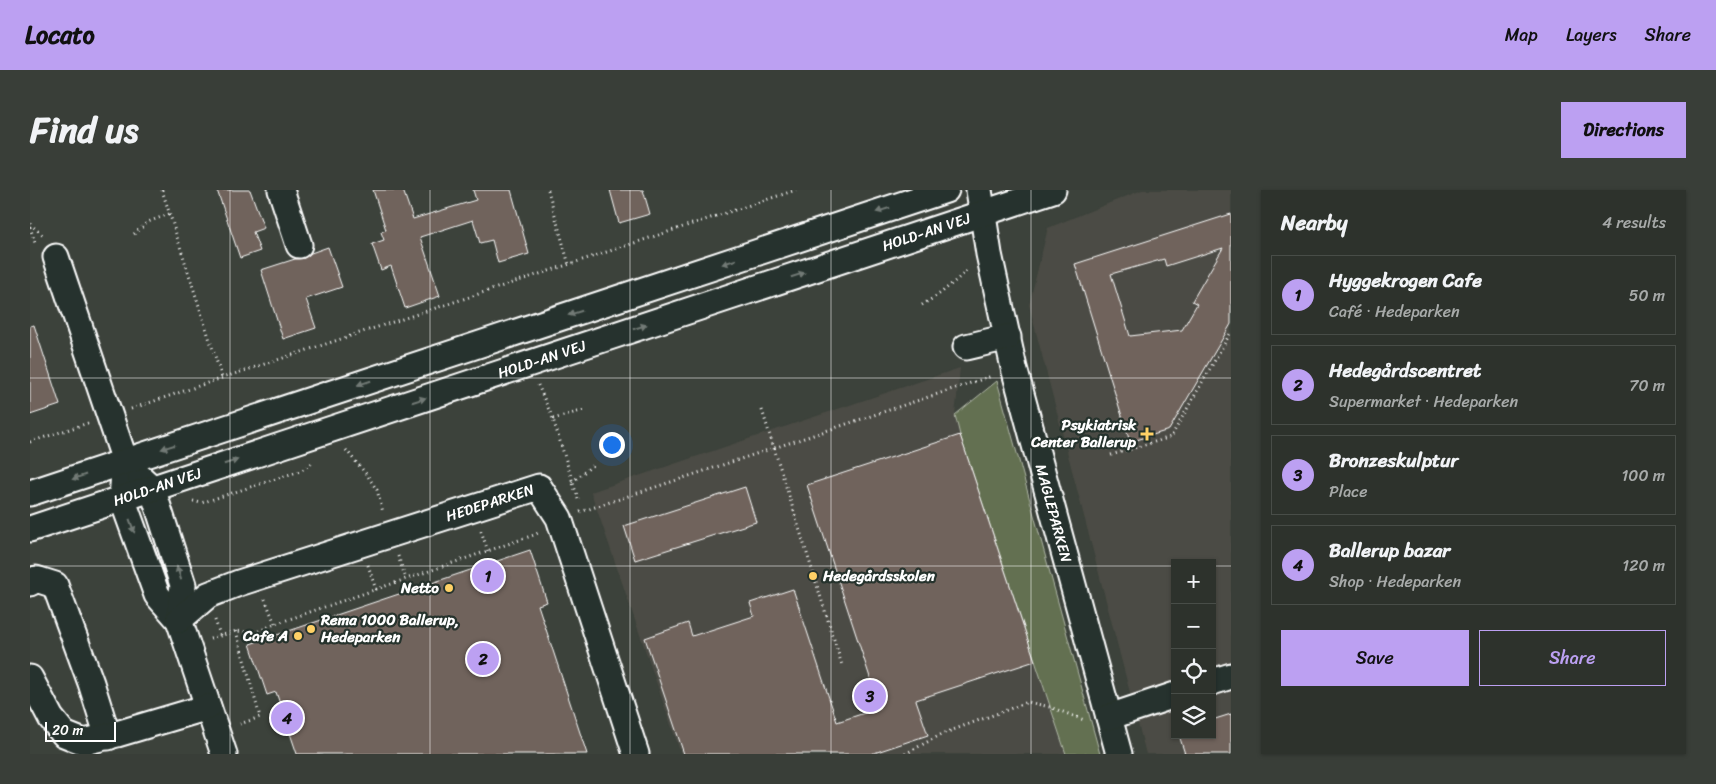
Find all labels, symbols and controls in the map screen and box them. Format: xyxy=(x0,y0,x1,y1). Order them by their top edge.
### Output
text: Locato xyxy=(25,14,95,56)
text: Map xyxy=(1505,19,1538,51)
text: Layers xyxy=(1566,19,1617,51)
text: Share xyxy=(1645,19,1691,51)
text: Find us xyxy=(30,99,138,161)
button: Directions xyxy=(1561,102,1686,158)
text: Nearby xyxy=(1281,204,1347,242)
street label: HOLD-AN VEJ xyxy=(879,205,975,259)
one-way arrow xyxy=(875,207,890,215)
text: 4 results xyxy=(1602,208,1666,237)
one-way arrow xyxy=(721,258,736,266)
text: Hyggekrogen Cafe xyxy=(1329,264,1482,297)
one-way arrow xyxy=(791,271,806,278)
text: 1 xyxy=(1295,281,1301,310)
text: 50 m xyxy=(1629,281,1665,310)
text: Café · Hedeparken xyxy=(1329,297,1460,326)
one-way arrow xyxy=(567,310,582,318)
one-way arrow xyxy=(633,323,648,331)
street label: HOLD-AN VEJ xyxy=(494,332,590,386)
text: Hedegårdscentret xyxy=(1329,354,1481,387)
text: 2 xyxy=(1293,371,1303,400)
text: 70 m xyxy=(1629,371,1665,400)
one-way arrow xyxy=(356,380,371,388)
text: Supermarket · Hedeparken xyxy=(1329,387,1518,416)
one-way arrow xyxy=(412,395,427,403)
place label: Psykiatrisk Center Ballerup xyxy=(1030,412,1137,455)
marker: Psykiatrisk Center Ballerup xyxy=(1140,427,1154,441)
your location xyxy=(599,432,625,458)
one-way arrow xyxy=(160,444,175,452)
text: Bronzeskulptur xyxy=(1329,444,1458,477)
one-way arrow xyxy=(224,458,239,465)
street label: HOLD-AN VEJ xyxy=(110,460,206,514)
street label: MAGLEPARKEN xyxy=(1028,461,1079,566)
text: 3 xyxy=(1294,461,1302,490)
text: 100 m xyxy=(1621,461,1665,490)
one-way arrow xyxy=(72,474,87,481)
street label: HEDEPARKEN xyxy=(442,476,538,529)
text: Place xyxy=(1329,477,1368,506)
one-way arrow xyxy=(128,519,136,534)
text: Ballerup bazar xyxy=(1329,534,1450,567)
text: 4 xyxy=(1293,551,1303,580)
text: 120 m xyxy=(1622,551,1665,580)
pin: 1 xyxy=(472,557,504,595)
map controls xyxy=(1171,559,1216,739)
button: + xyxy=(1171,559,1216,604)
place label: Hedegårdsskolen xyxy=(822,563,936,589)
one-way arrow xyxy=(174,565,182,580)
text: Shop · Hedeparken xyxy=(1329,567,1461,596)
marker: Hedegårdsskolen xyxy=(807,570,819,582)
place label: Netto xyxy=(400,575,439,601)
marker: Netto xyxy=(443,582,455,594)
button: − xyxy=(1171,604,1216,649)
place label: Rema 1000 Ballerup, Hedeparken xyxy=(320,607,459,650)
place label: Cafe A xyxy=(242,623,288,649)
marker: Rema 1000 Ballerup, Hedeparken xyxy=(305,623,317,635)
marker: Cafe A xyxy=(292,630,304,642)
button: Save xyxy=(1281,630,1469,686)
button: Share xyxy=(1479,630,1666,686)
pin: 2 xyxy=(467,640,499,678)
button: locate xyxy=(1171,649,1216,694)
pin: 3 xyxy=(854,677,886,715)
button: layers xyxy=(1171,694,1216,739)
pin: 4 xyxy=(271,699,303,737)
text: 20 m xyxy=(52,718,83,743)
scale bar xyxy=(45,719,116,742)

